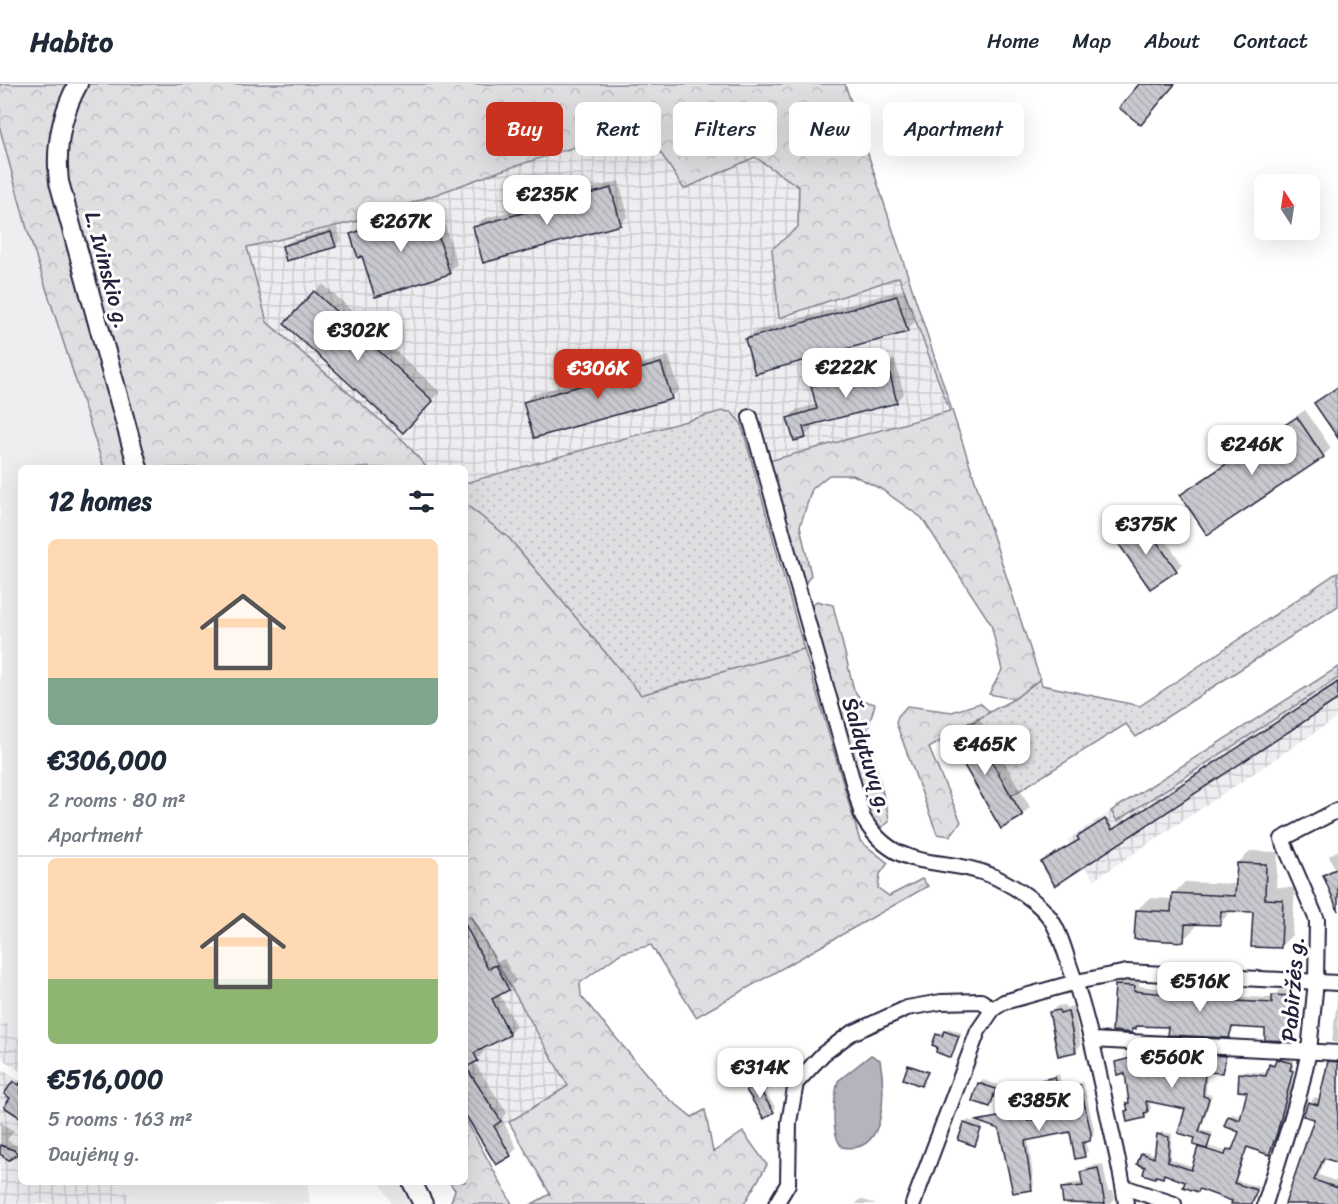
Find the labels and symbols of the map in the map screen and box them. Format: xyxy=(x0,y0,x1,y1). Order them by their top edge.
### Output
north arrow xyxy=(1254,174,1320,240)
pin: €235K xyxy=(505,175,589,226)
pin: €267K xyxy=(359,202,443,253)
street label: L. Ivinskio g. xyxy=(73,207,142,333)
pin: €302K xyxy=(316,311,400,362)
pin: €222K xyxy=(804,348,888,399)
pin: €306K xyxy=(556,349,640,400)
pin: €246K xyxy=(1210,425,1294,476)
pin: €375K xyxy=(1104,505,1188,556)
street label: Šaldytuvų g. xyxy=(830,692,905,819)
pin: €465K xyxy=(943,725,1027,776)
street label: Pabiržės g. xyxy=(1269,935,1316,1043)
pin: €516K xyxy=(1158,962,1242,1013)
pin: €560K xyxy=(1130,1038,1214,1089)
pin: €314K xyxy=(718,1048,802,1099)
pin: €385K xyxy=(997,1081,1081,1132)

